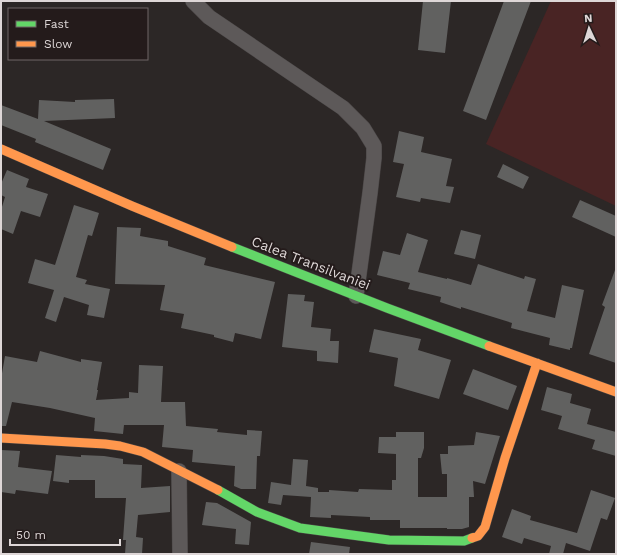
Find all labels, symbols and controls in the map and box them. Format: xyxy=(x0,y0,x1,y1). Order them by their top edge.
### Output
legend xyxy=(8,8,148,60)
north arrow xyxy=(569,8,609,48)
text: N xyxy=(584,12,593,25)
text: Fast xyxy=(44,17,69,31)
text: Slow xyxy=(44,37,72,51)
street label: Calea Transilvaniei xyxy=(249,233,373,293)
scale bar xyxy=(10,521,120,547)
text: 50 m xyxy=(16,528,46,542)

